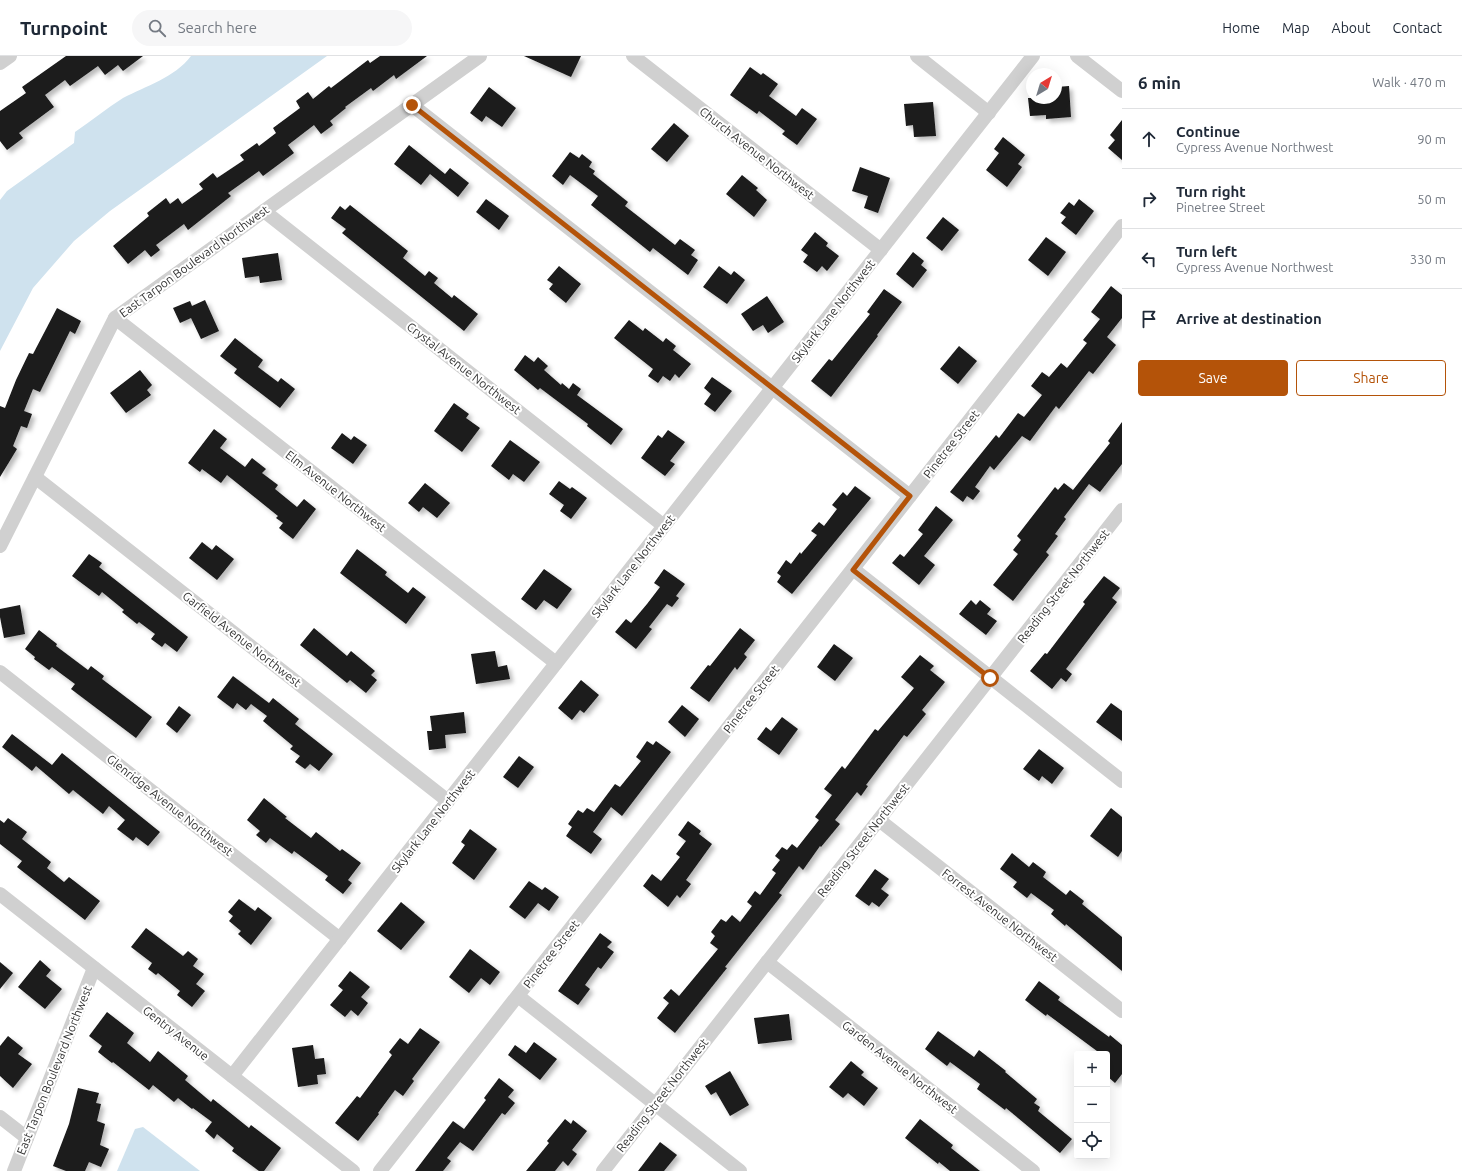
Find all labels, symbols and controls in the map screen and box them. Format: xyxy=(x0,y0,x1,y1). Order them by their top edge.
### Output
search box xyxy=(132,10,412,46)
text: Turnpoint xyxy=(20,17,108,39)
icon: search xyxy=(146,17,168,39)
text: Search here xyxy=(178,19,257,36)
text: Home xyxy=(1222,20,1260,36)
text: Map xyxy=(1282,20,1310,36)
text: About xyxy=(1332,20,1371,36)
text: Contact xyxy=(1393,20,1442,36)
north arrow xyxy=(1026,68,1062,104)
text: 6 min xyxy=(1138,73,1181,92)
text: Walk · 470 m xyxy=(1372,75,1446,89)
route end xyxy=(403,96,421,114)
street label: Church Avenue Northwest xyxy=(697,104,817,202)
text: Continue xyxy=(1176,123,1240,140)
icon: ahead xyxy=(1138,128,1160,150)
text: 90 m xyxy=(1417,132,1446,146)
text: Cypress Avenue Northwest xyxy=(1176,140,1333,154)
text: Turn right xyxy=(1176,183,1246,200)
icon: right xyxy=(1138,188,1160,210)
text: 50 m xyxy=(1417,192,1446,206)
text: Pinetree Street xyxy=(1176,200,1265,214)
street label: East Tarpon Boulevard Northwest xyxy=(117,202,271,320)
text: Turn left xyxy=(1176,243,1237,260)
icon: left xyxy=(1138,248,1160,270)
text: 330 m xyxy=(1410,252,1446,266)
street label: Skylark Lane Northwest xyxy=(789,257,877,365)
text: Cypress Avenue Northwest xyxy=(1176,260,1333,274)
icon: arrive xyxy=(1138,308,1160,330)
text: Arrive at destination xyxy=(1176,310,1322,327)
street label: Crystal Avenue Northwest xyxy=(405,320,524,417)
button: Save xyxy=(1138,360,1288,396)
button: Share xyxy=(1296,360,1446,396)
street label: Pinetree Street xyxy=(921,407,982,480)
street label: Elm Avenue Northwest xyxy=(283,448,389,534)
street label: Skylark Lane Northwest xyxy=(589,512,677,620)
street label: Reading Street Northwest xyxy=(1015,526,1112,645)
street label: Garfield Avenue Northwest xyxy=(180,589,304,689)
street label: Pinetree Street xyxy=(721,662,782,735)
route start xyxy=(981,669,999,687)
street label: Glenridge Avenue Northwest xyxy=(105,752,236,858)
street label: Skylark Lane Northwest xyxy=(389,767,477,875)
street label: Reading Street Northwest xyxy=(815,780,912,899)
street label: Forrest Avenue Northwest xyxy=(940,866,1060,964)
street label: Pinetree Street xyxy=(521,917,582,990)
street label: East Tarpon Boulevard Northwest xyxy=(14,983,94,1156)
street label: Gentry Avenue xyxy=(141,1003,211,1063)
street label: Garden Avenue Northwest xyxy=(840,1018,960,1116)
street label: Reading Street Northwest xyxy=(614,1035,711,1154)
map controls xyxy=(1074,1051,1110,1159)
button: + xyxy=(1074,1051,1110,1087)
button: − xyxy=(1074,1087,1110,1123)
button: locate xyxy=(1074,1123,1110,1159)

